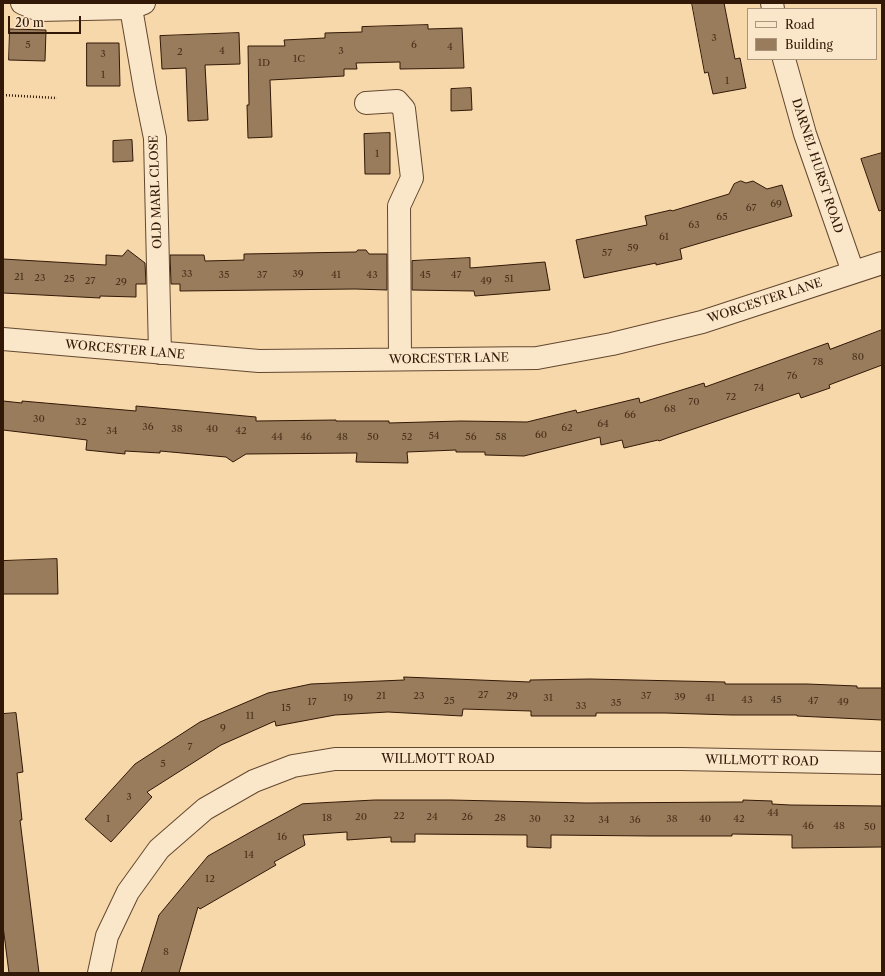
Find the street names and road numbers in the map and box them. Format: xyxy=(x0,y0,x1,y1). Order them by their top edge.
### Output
street label: DARNEL HURST ROAD xyxy=(788,97,846,235)
street label: OLD MARL CLOSE xyxy=(147,135,165,249)
street label: WORCESTER LANE xyxy=(706,276,824,326)
street label: WORCESTER LANE xyxy=(65,338,185,362)
street label: WORCESTER LANE xyxy=(389,351,509,367)
street label: WILLMOTT ROAD xyxy=(381,753,495,767)
street label: WILLMOTT ROAD xyxy=(705,753,819,769)

